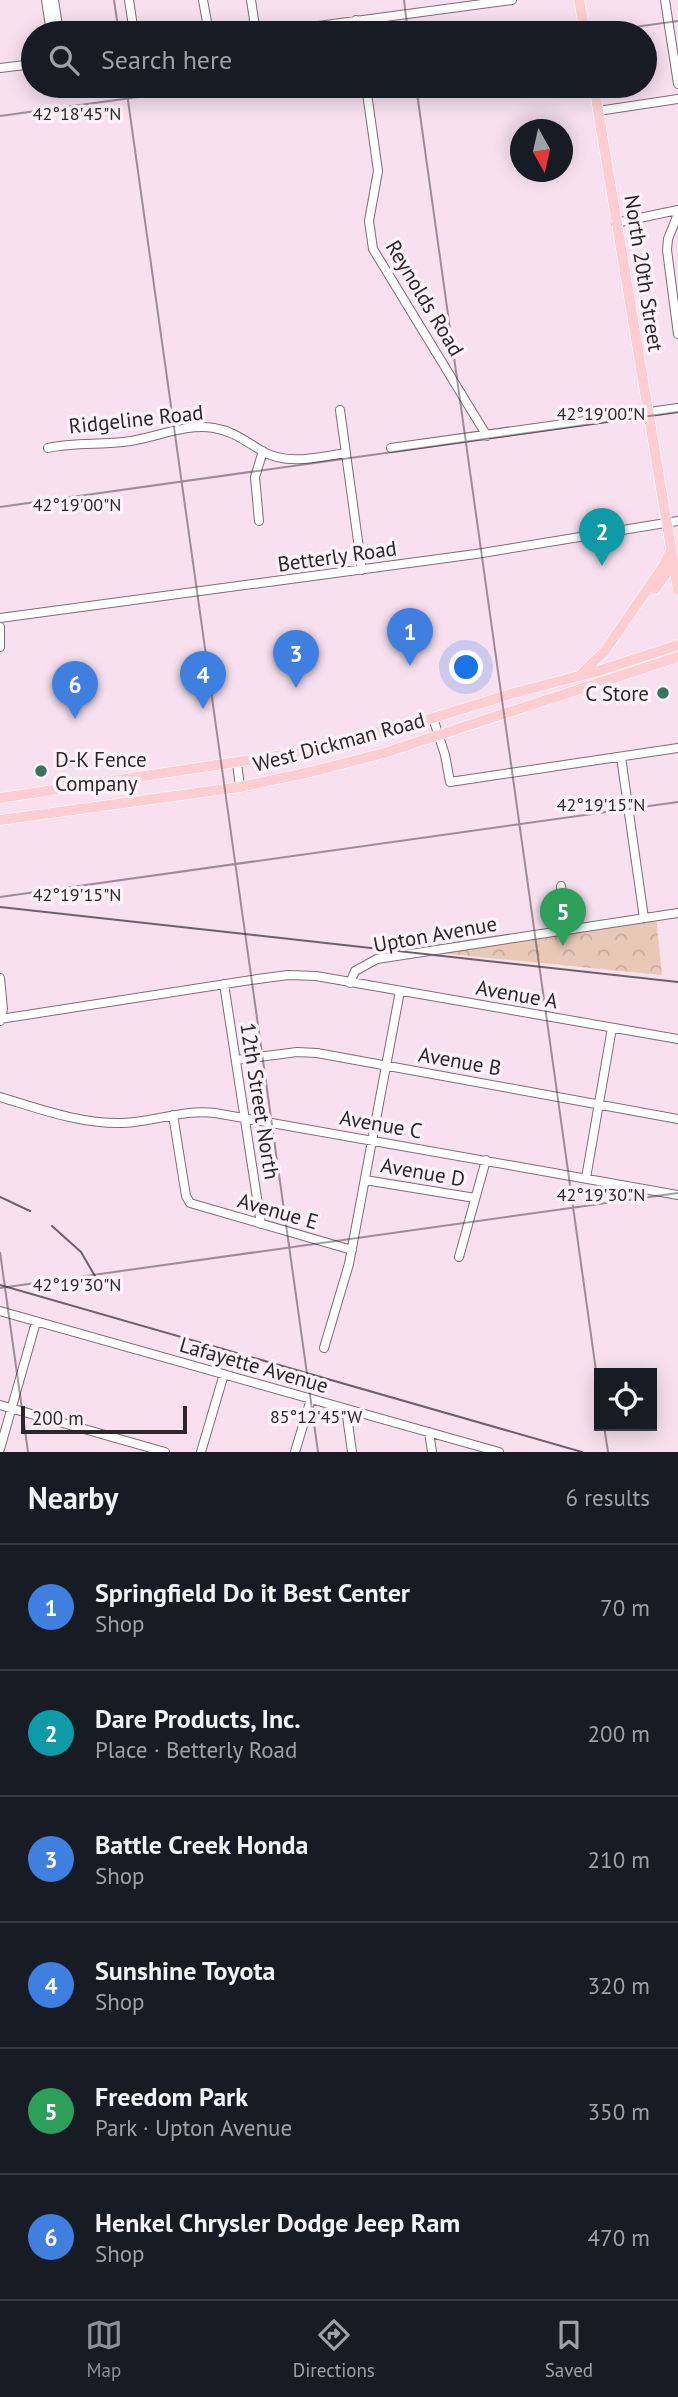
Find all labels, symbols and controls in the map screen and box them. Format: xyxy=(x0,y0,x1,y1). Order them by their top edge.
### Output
search box xyxy=(21,21,657,98)
icon: search xyxy=(45,41,83,79)
text: Search here xyxy=(101,43,232,76)
text: 42°18'45"N xyxy=(33,102,121,125)
north arrow xyxy=(510,119,573,182)
street label: North 20th Street xyxy=(618,193,670,353)
street label: Reynolds Road xyxy=(380,235,470,361)
street label: Ridgeline Road xyxy=(67,398,205,440)
text: 42°19'00"N xyxy=(557,402,645,425)
text: 42°19'00"N xyxy=(33,493,121,516)
pin: 2 xyxy=(579,508,625,566)
street label: Betterly Road xyxy=(276,534,398,578)
pin: 1 xyxy=(387,608,433,666)
pin: 3 xyxy=(273,630,319,688)
your location xyxy=(449,650,483,684)
pin: 4 xyxy=(180,651,226,709)
pin: 6 xyxy=(52,661,98,719)
place label: C Store xyxy=(585,680,649,707)
marker: C Store xyxy=(655,685,671,701)
street label: West Dickman Road xyxy=(250,706,428,778)
place label: D-K Fence Company xyxy=(55,746,147,797)
marker: D-K Fence Company xyxy=(33,763,49,779)
text: 42°19'15"N xyxy=(557,793,645,816)
text: 42°19'15"N xyxy=(33,883,121,906)
pin: 5 xyxy=(540,888,586,946)
street label: Upton Avenue xyxy=(371,910,499,958)
street label: Avenue A xyxy=(474,974,561,1015)
street label: 12th Street North xyxy=(234,1021,286,1181)
street label: Avenue B xyxy=(417,1040,503,1082)
street label: Avenue C xyxy=(338,1103,424,1145)
street label: Avenue D xyxy=(379,1151,467,1193)
text: 42°19'30"N xyxy=(557,1183,645,1206)
street label: Avenue E xyxy=(235,1187,321,1235)
text: 42°19'30"N xyxy=(33,1273,121,1296)
street label: Lafayette Avenue xyxy=(177,1331,331,1399)
map controls xyxy=(594,1368,657,1431)
button: locate xyxy=(594,1368,657,1431)
scale bar xyxy=(21,1403,187,1435)
text: 85°12'45"W xyxy=(270,1405,362,1428)
text: 200 m xyxy=(32,1406,84,1430)
text: Nearby xyxy=(28,1478,118,1517)
text: 6 results xyxy=(566,1483,650,1512)
text: Springfield Do it Best Center xyxy=(95,1576,410,1609)
text: 1 xyxy=(44,1593,58,1622)
text: 70 m xyxy=(600,1593,650,1622)
text: Shop xyxy=(95,1609,145,1638)
text: Dare Products, Inc. xyxy=(95,1702,301,1735)
text: 2 xyxy=(44,1719,58,1748)
text: 200 m xyxy=(588,1719,650,1748)
text: Place · Betterly Road xyxy=(95,1735,297,1764)
text: Battle Creek Honda xyxy=(95,1828,309,1861)
text: 3 xyxy=(44,1845,58,1874)
text: 210 m xyxy=(588,1845,650,1874)
text: Shop xyxy=(95,1861,145,1890)
text: Sunshine Toyota xyxy=(95,1954,275,1987)
text: 4 xyxy=(44,1971,58,2000)
text: 320 m xyxy=(588,1971,650,2000)
text: Shop xyxy=(95,1987,145,2016)
text: Freedom Park xyxy=(95,2080,248,2113)
text: 5 xyxy=(44,2097,58,2126)
text: 350 m xyxy=(588,2097,650,2126)
text: Park · Upton Avenue xyxy=(95,2113,292,2142)
text: Henkel Chrysler Dodge Jeep Ram xyxy=(95,2206,460,2239)
text: 6 xyxy=(44,2223,58,2252)
text: 470 m xyxy=(588,2223,650,2252)
text: Shop xyxy=(95,2239,145,2268)
tab: Map xyxy=(85,2316,123,2382)
tab: Directions xyxy=(293,2316,375,2382)
tab: Saved xyxy=(545,2316,593,2382)

